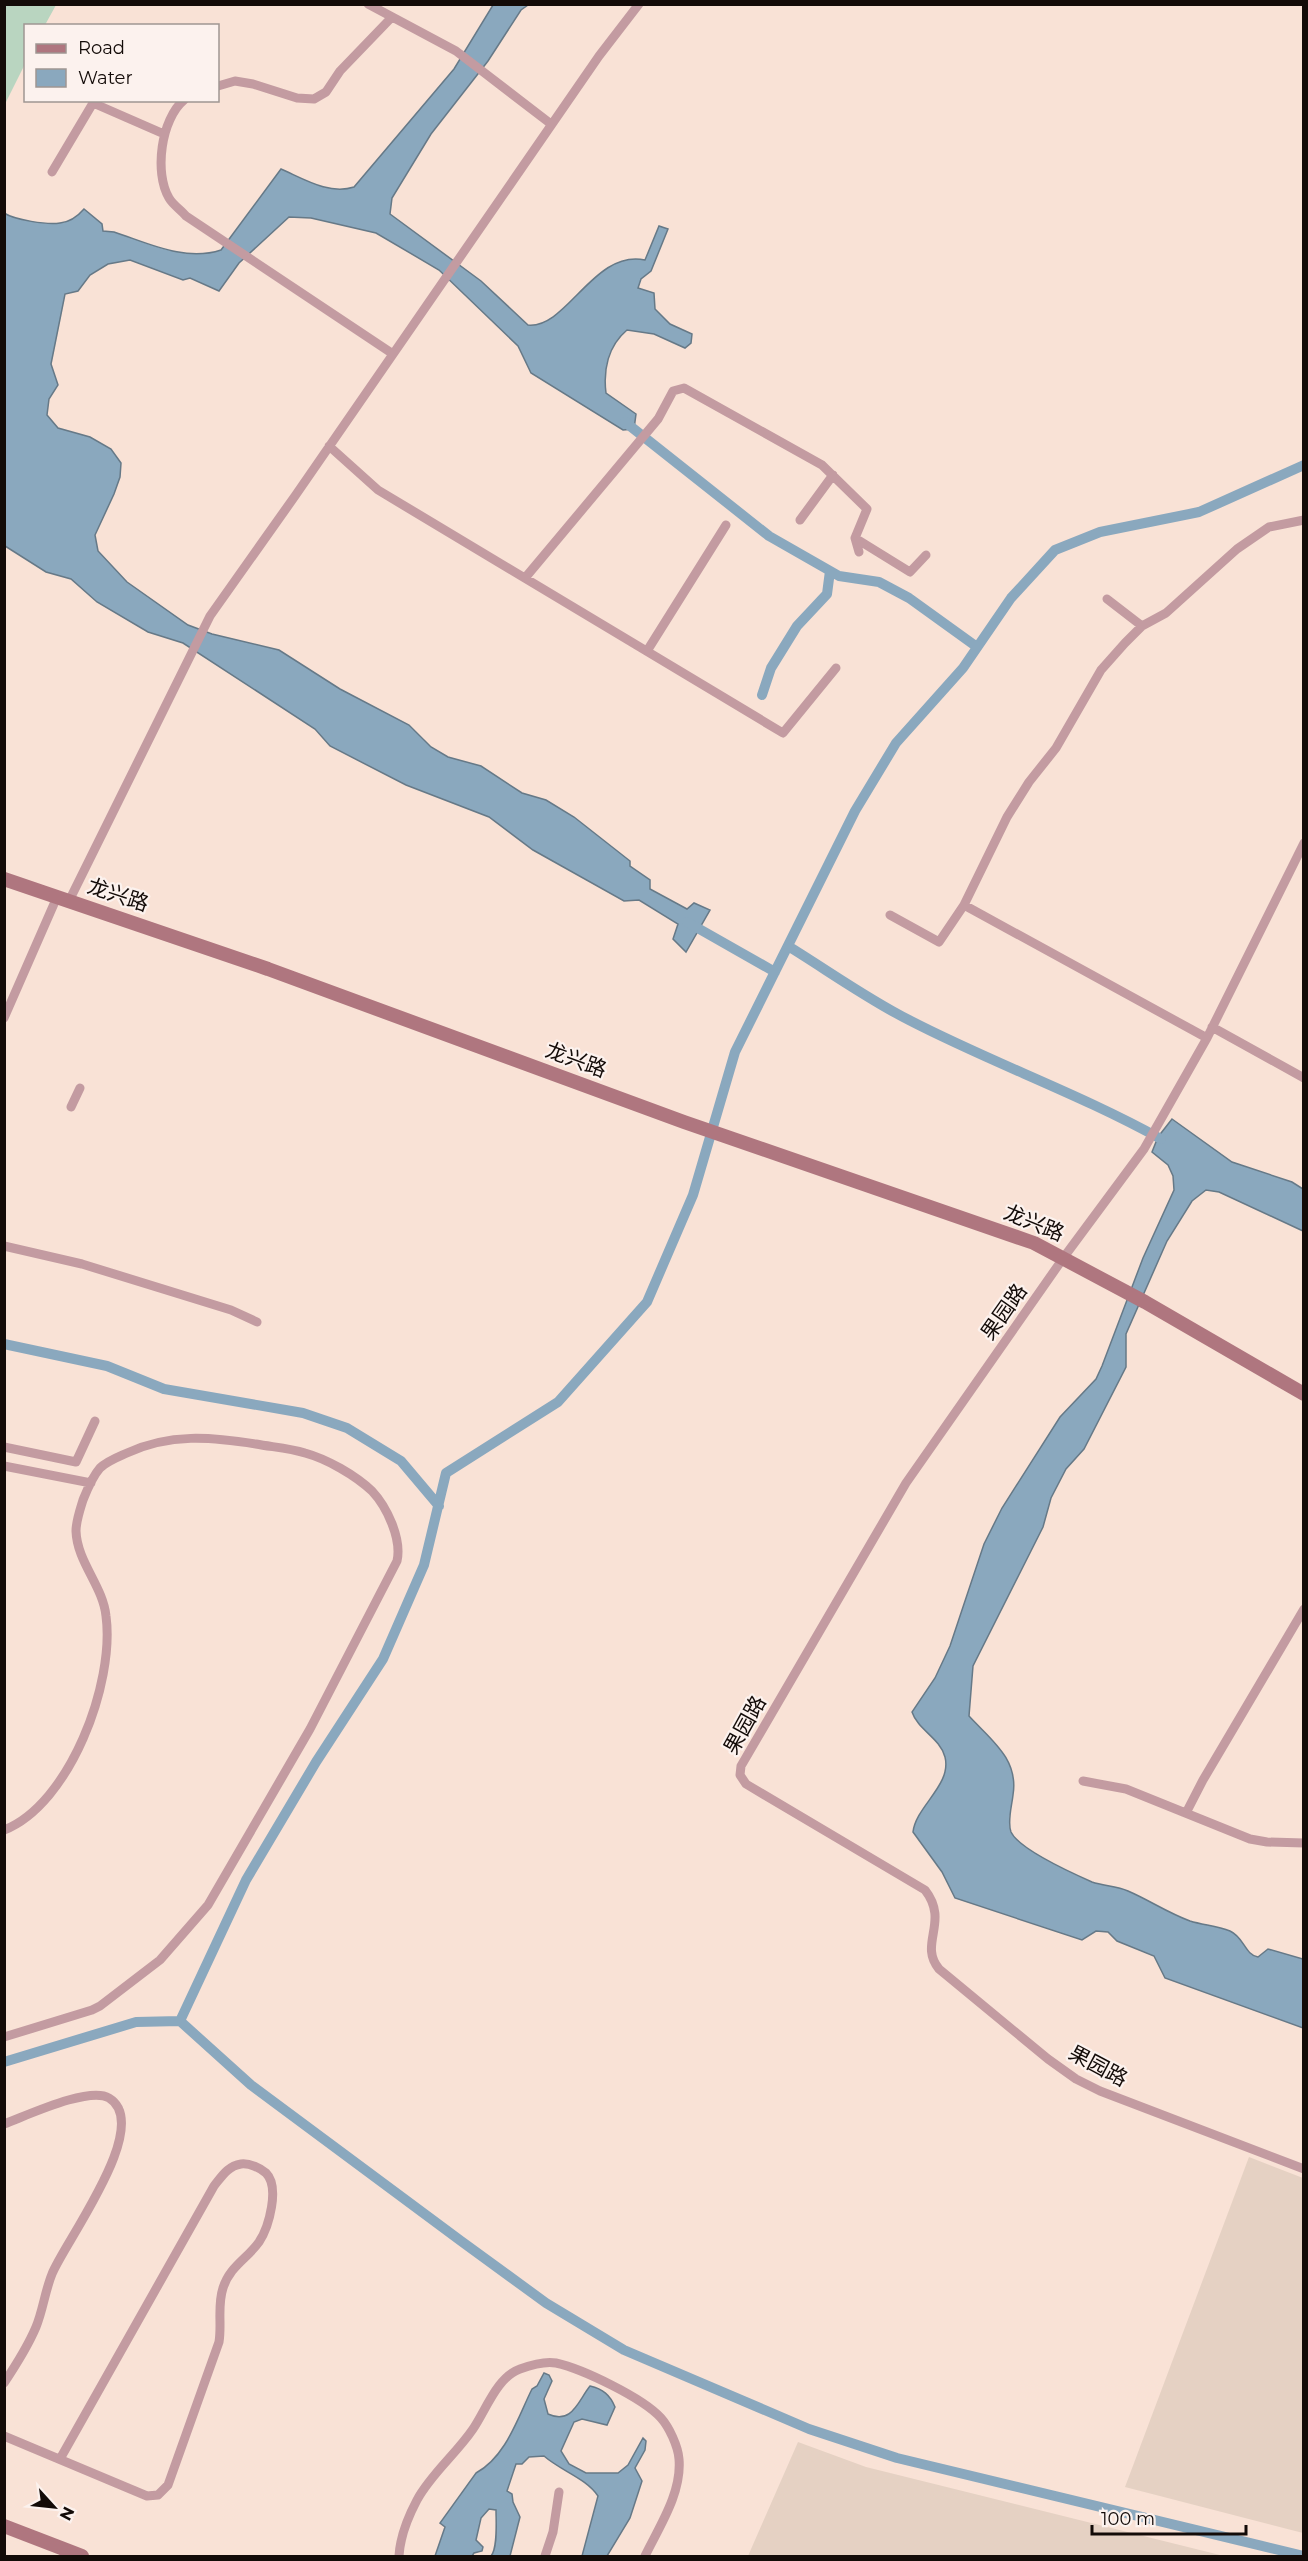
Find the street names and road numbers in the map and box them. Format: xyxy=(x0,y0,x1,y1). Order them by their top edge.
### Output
street label: 龙兴路 xyxy=(84,873,152,916)
street label: 龙兴路 xyxy=(542,1037,610,1082)
street label: 龙兴路 xyxy=(1000,1199,1068,1246)
street label: 果园路 xyxy=(975,1279,1032,1345)
street label: 果园路 xyxy=(718,1691,771,1758)
street label: 果园路 xyxy=(1065,2040,1132,2091)

